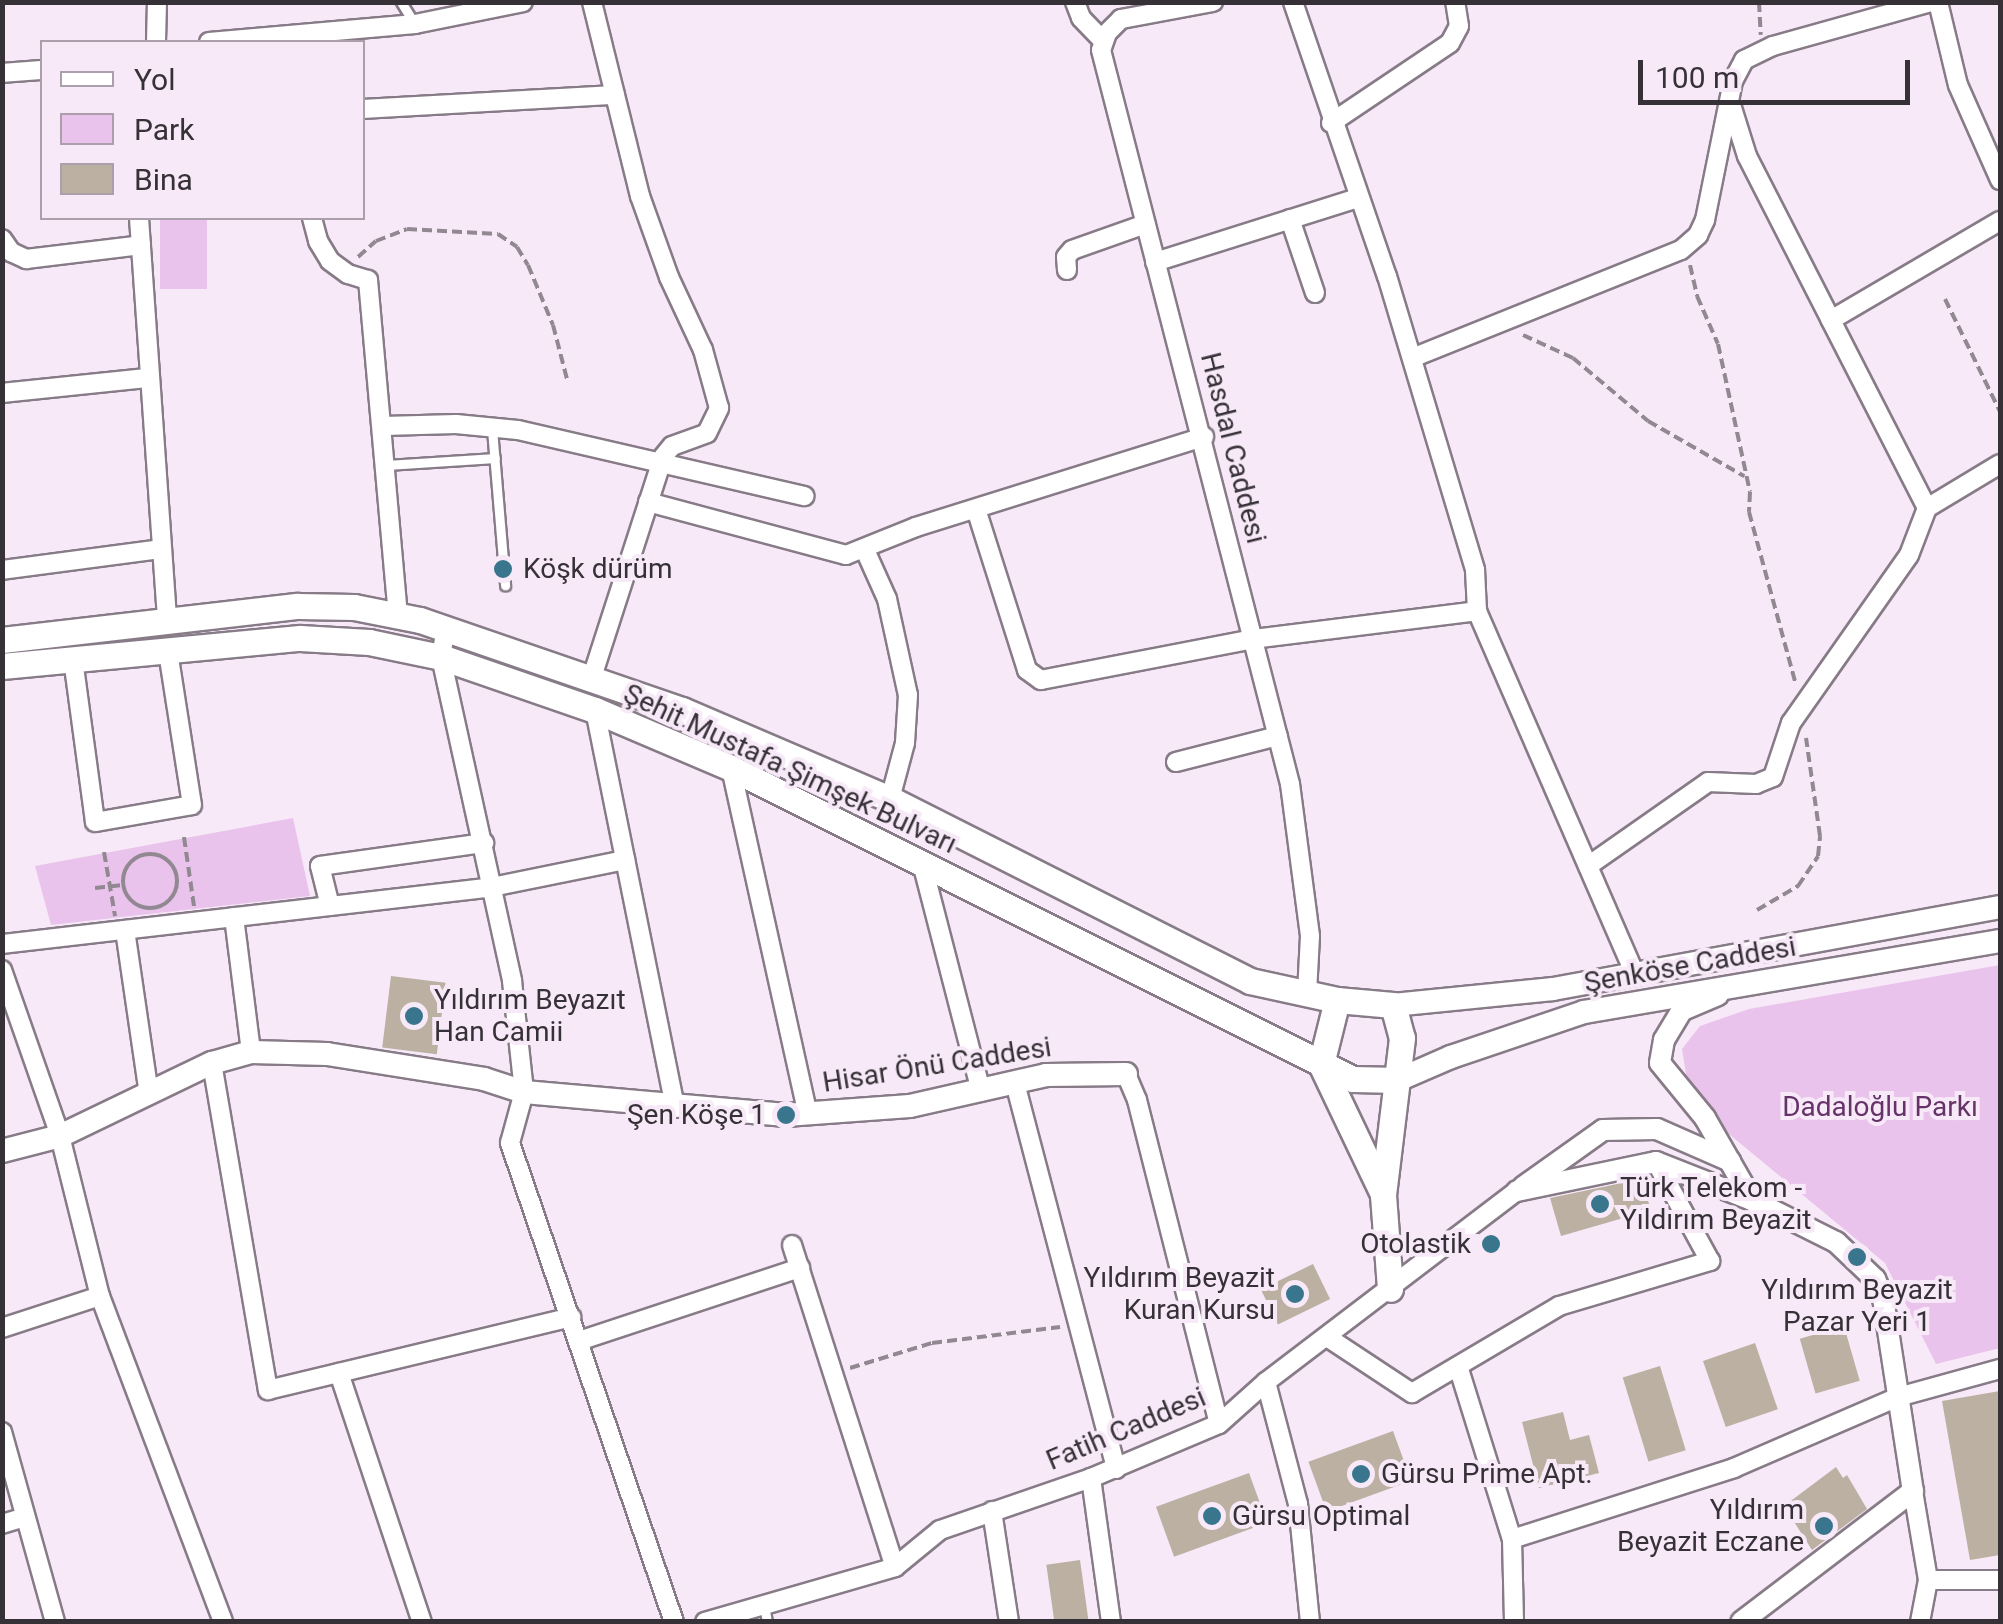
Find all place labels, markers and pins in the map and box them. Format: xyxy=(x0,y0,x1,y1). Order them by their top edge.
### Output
place label: Köşk dürüm xyxy=(523,552,672,586)
marker: Köşk dürüm xyxy=(492,558,514,580)
place label: Yıldırım Beyazıt Han Camii xyxy=(434,983,626,1049)
marker: Yıldırım Beyazıt Han Camii xyxy=(403,1005,425,1027)
place label: Şen Köşe 1 xyxy=(627,1098,766,1132)
marker: Şen Köşe 1 xyxy=(775,1104,797,1126)
place label: Türk Telekom - Yıldırım Beyazit xyxy=(1620,1171,1811,1237)
marker: Türk Telekom - Yıldırım Beyazit xyxy=(1589,1193,1611,1215)
place label: Otolastik xyxy=(1360,1227,1471,1261)
marker: Otolastik xyxy=(1480,1233,1502,1255)
marker: Yıldırım Beyazit Pazar Yeri 1 xyxy=(1846,1246,1868,1268)
place label: Yıldırım Beyazit Kuran Kursu xyxy=(1084,1261,1275,1327)
place label: Yıldırım Beyazit Pazar Yeri 1 xyxy=(1761,1273,1953,1339)
marker: Yıldırım Beyazit Kuran Kursu xyxy=(1284,1283,1306,1305)
place label: Gürsu Prime Apt. xyxy=(1381,1457,1593,1491)
marker: Gürsu Prime Apt. xyxy=(1350,1463,1372,1485)
place label: Yıldırım Beyazit Eczane xyxy=(1617,1493,1804,1559)
place label: Gürsu Optimal xyxy=(1232,1499,1410,1533)
marker: Gürsu Optimal xyxy=(1201,1505,1223,1527)
marker: Yıldırım Beyazit Eczane xyxy=(1813,1515,1835,1537)

